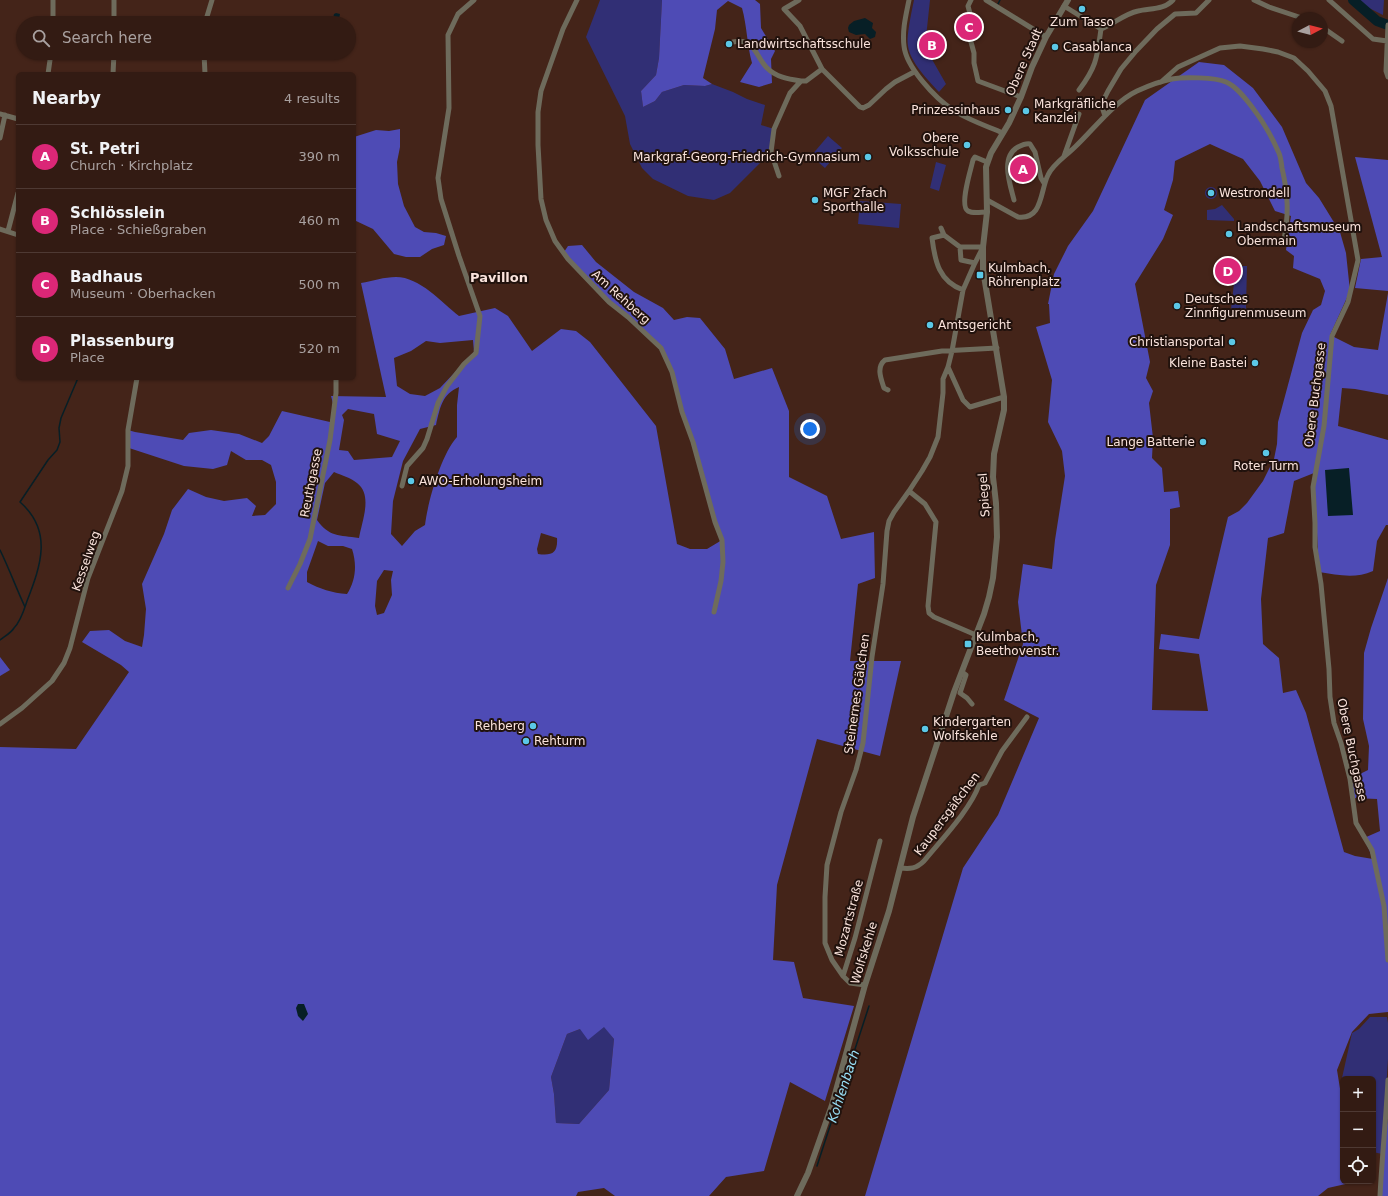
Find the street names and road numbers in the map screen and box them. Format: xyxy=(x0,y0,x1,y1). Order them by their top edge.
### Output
street label: Obere Stadt xyxy=(1003,26,1045,98)
street label: Am Rehberg xyxy=(589,267,653,327)
street label: Obere Buchgasse xyxy=(1302,342,1328,448)
street label: Reuthgasse xyxy=(297,447,325,519)
street label: Spiegel xyxy=(975,472,993,518)
street label: Kesselweg xyxy=(69,529,103,593)
street label: Steinernes Gäßchen xyxy=(842,633,872,755)
street label: Obere Buchgasse xyxy=(1334,697,1370,803)
street label: Kaupersgäßchen xyxy=(911,770,983,858)
street label: Mozartstraße xyxy=(832,878,866,958)
street label: Wolfskehle xyxy=(848,920,880,986)

